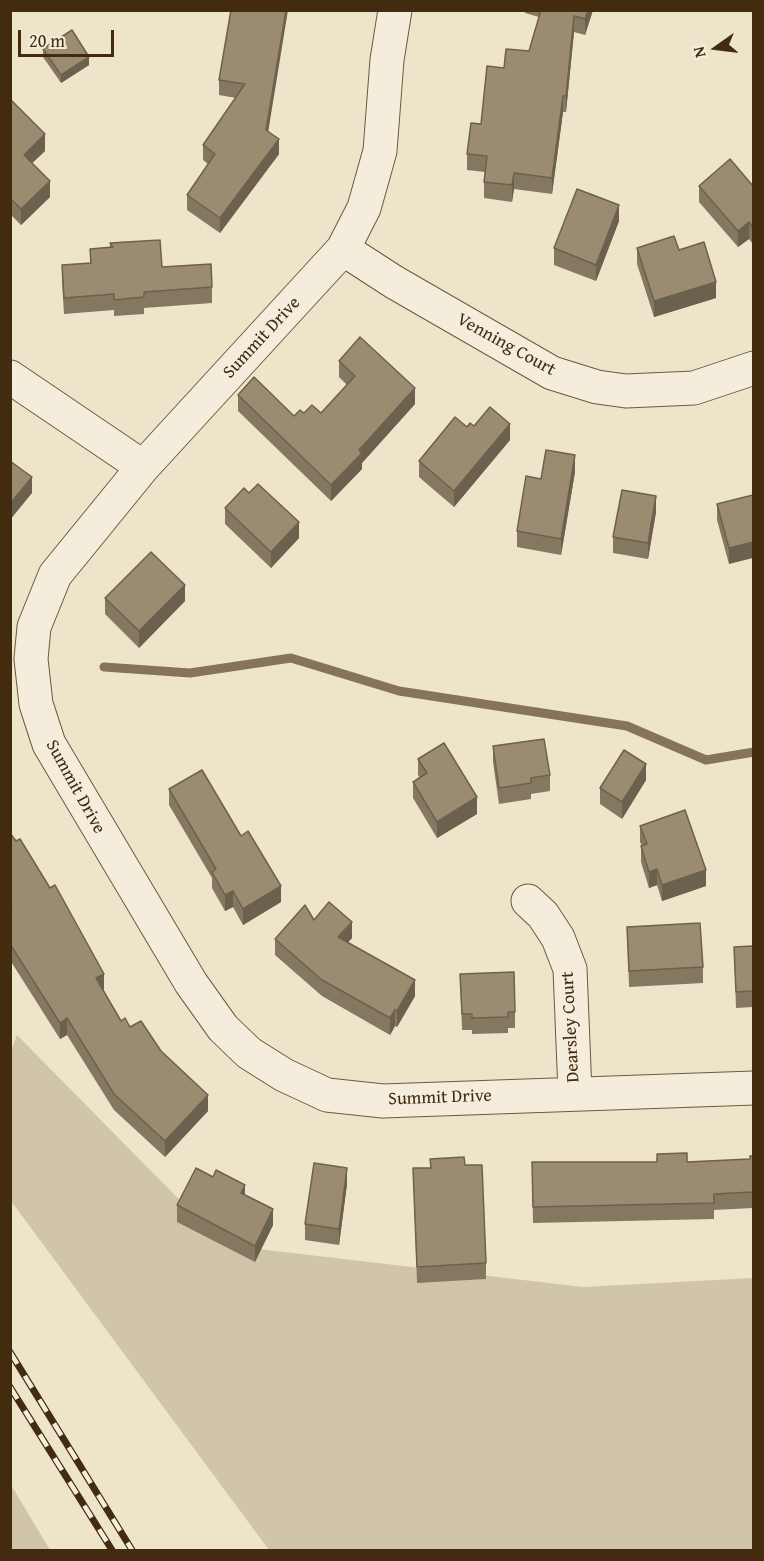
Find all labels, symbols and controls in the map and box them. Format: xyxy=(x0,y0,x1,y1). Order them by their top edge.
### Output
scale bar xyxy=(21,18,117,56)
north arrow xyxy=(686,18,746,78)
text: 20 m xyxy=(29,27,65,54)
text: N xyxy=(686,44,711,60)
street label: Summit Drive xyxy=(219,293,305,383)
street label: Venning Court xyxy=(453,309,559,381)
street label: Summit Drive xyxy=(40,736,110,838)
street label: Dearsley Court xyxy=(557,971,585,1083)
street label: Summit Drive xyxy=(388,1085,492,1111)

